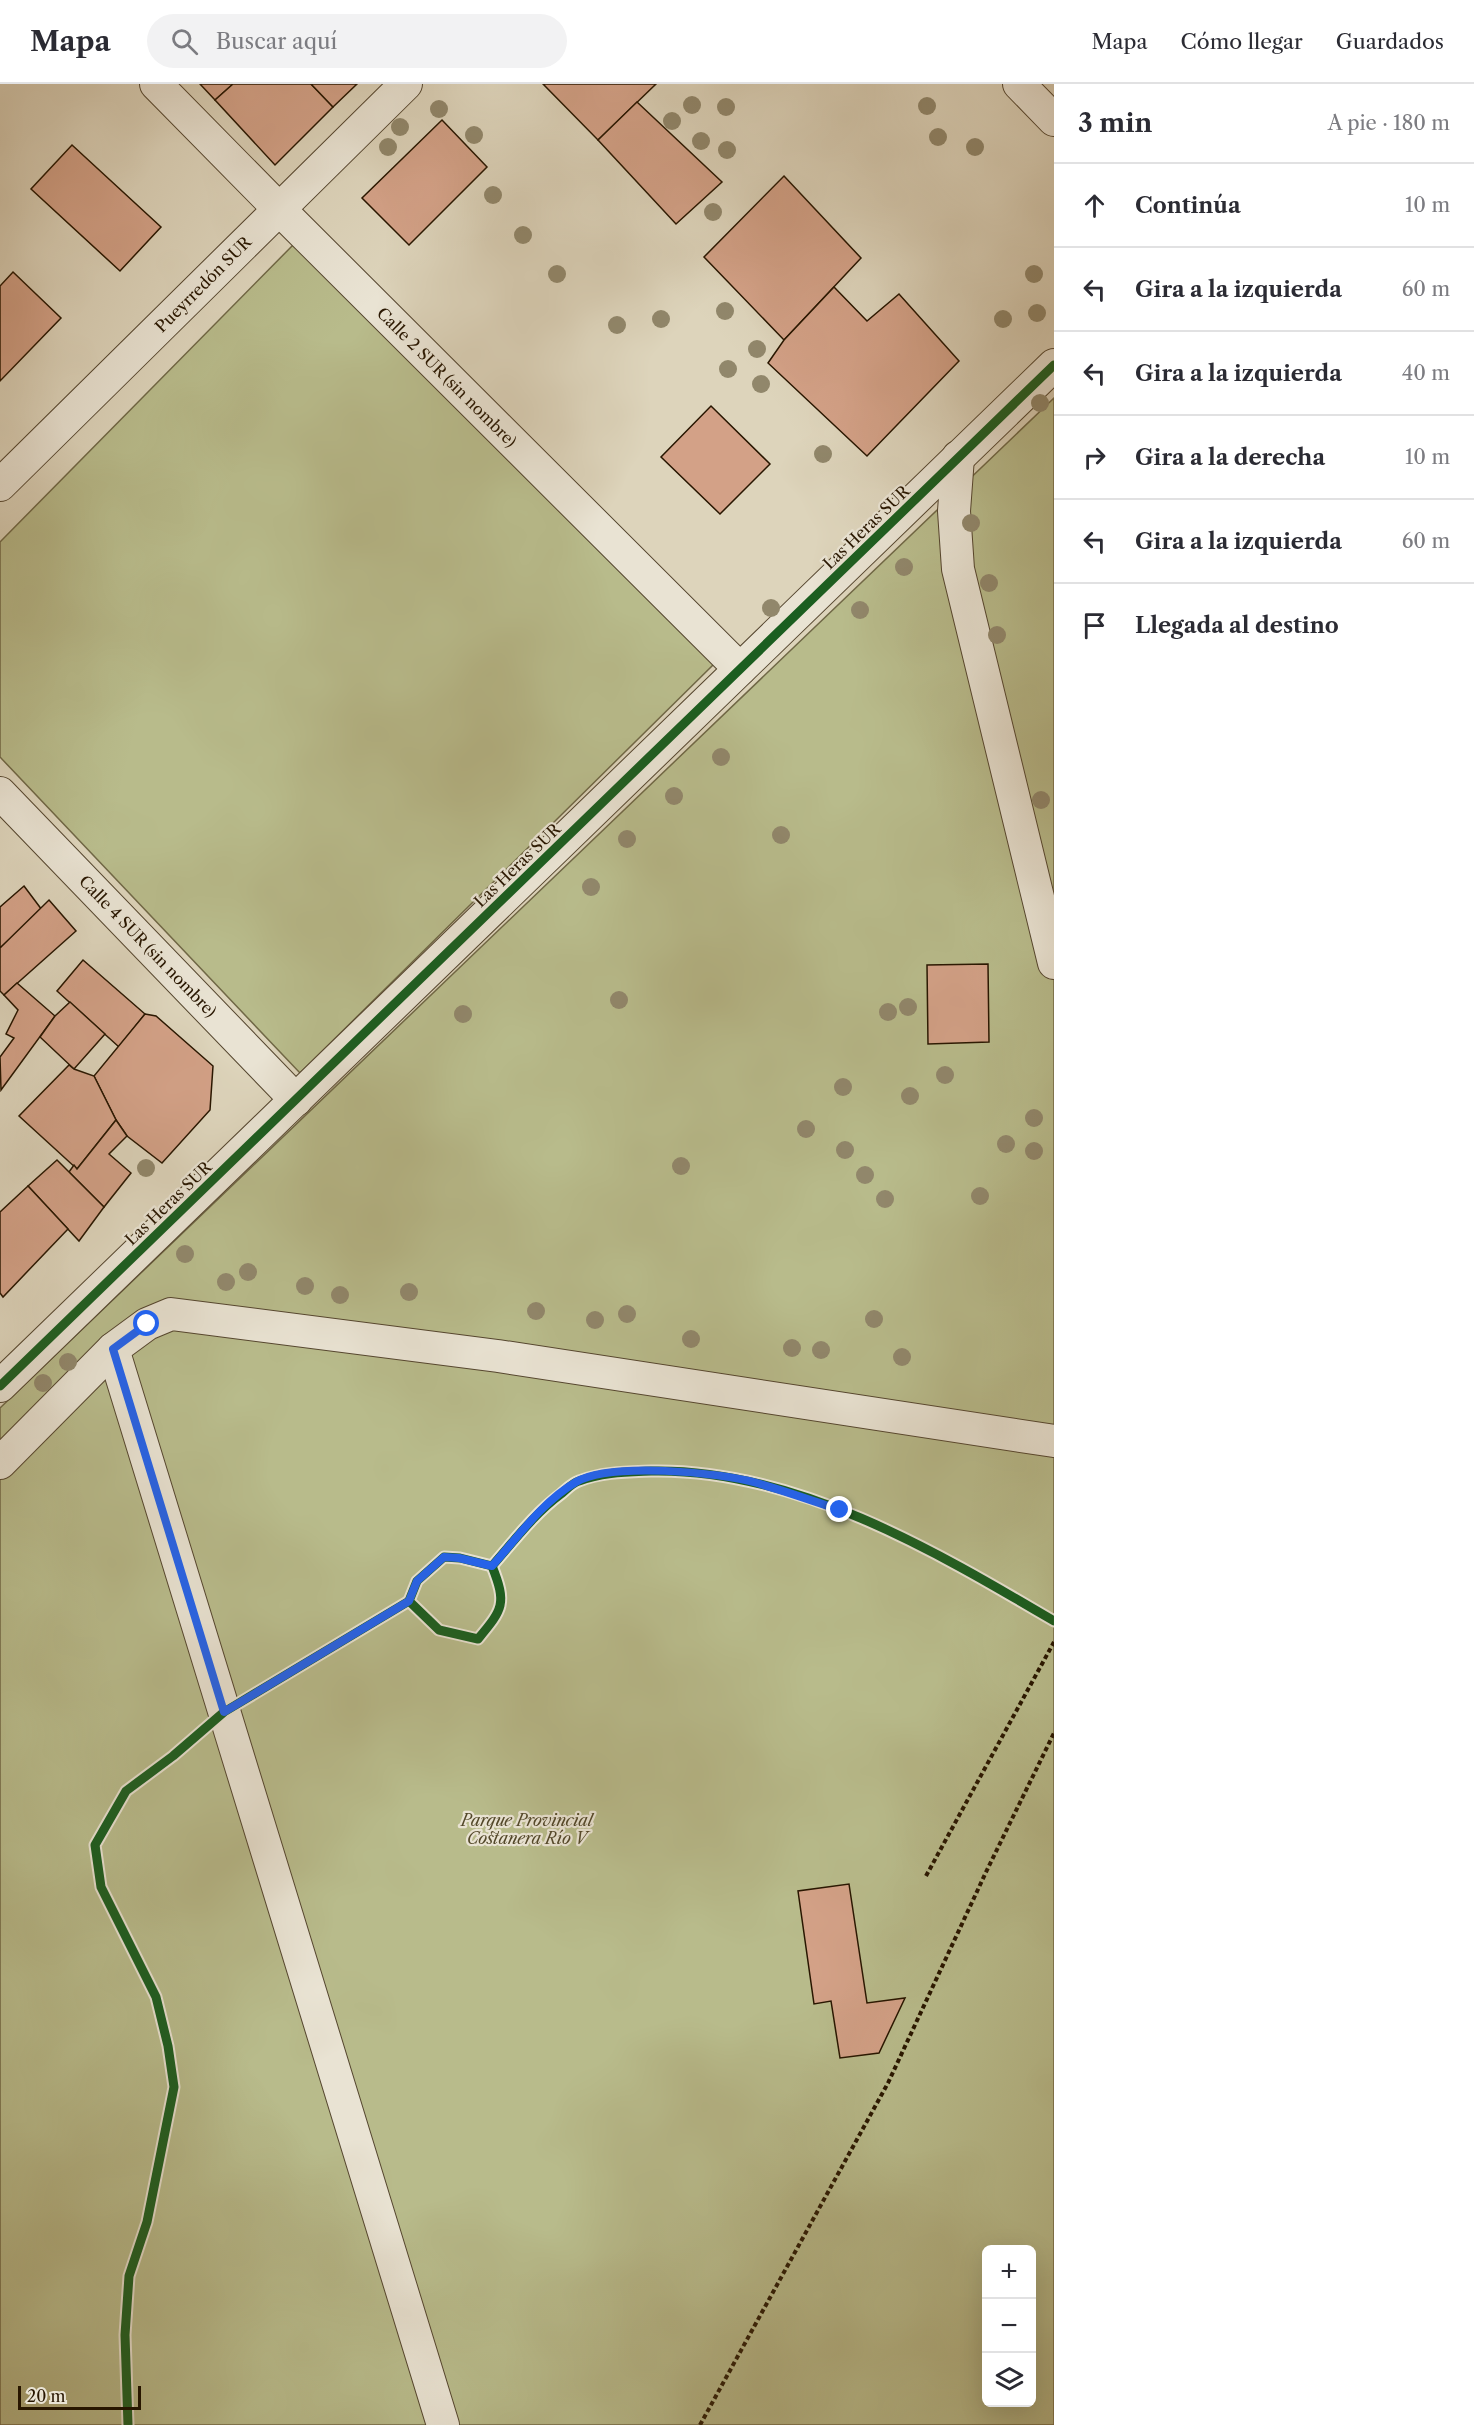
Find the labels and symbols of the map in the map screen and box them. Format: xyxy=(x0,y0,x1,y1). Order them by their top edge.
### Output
street label: Pueyrredón SUR xyxy=(151,231,256,336)
street label: Calle 2 SUR (sin nombre) xyxy=(373,303,521,451)
street label: Las Heras SUR xyxy=(819,480,914,573)
street label: Las Heras SUR xyxy=(470,818,565,911)
street label: Calle 4 SUR (sin nombre) xyxy=(75,871,221,1021)
street label: Las Heras SUR xyxy=(121,1156,216,1249)
route start xyxy=(133,1310,159,1336)
route end xyxy=(826,1496,852,1522)
park label: Parque Provincial Costanera Río V xyxy=(459,1810,595,1848)
scale bar xyxy=(18,2383,141,2410)

